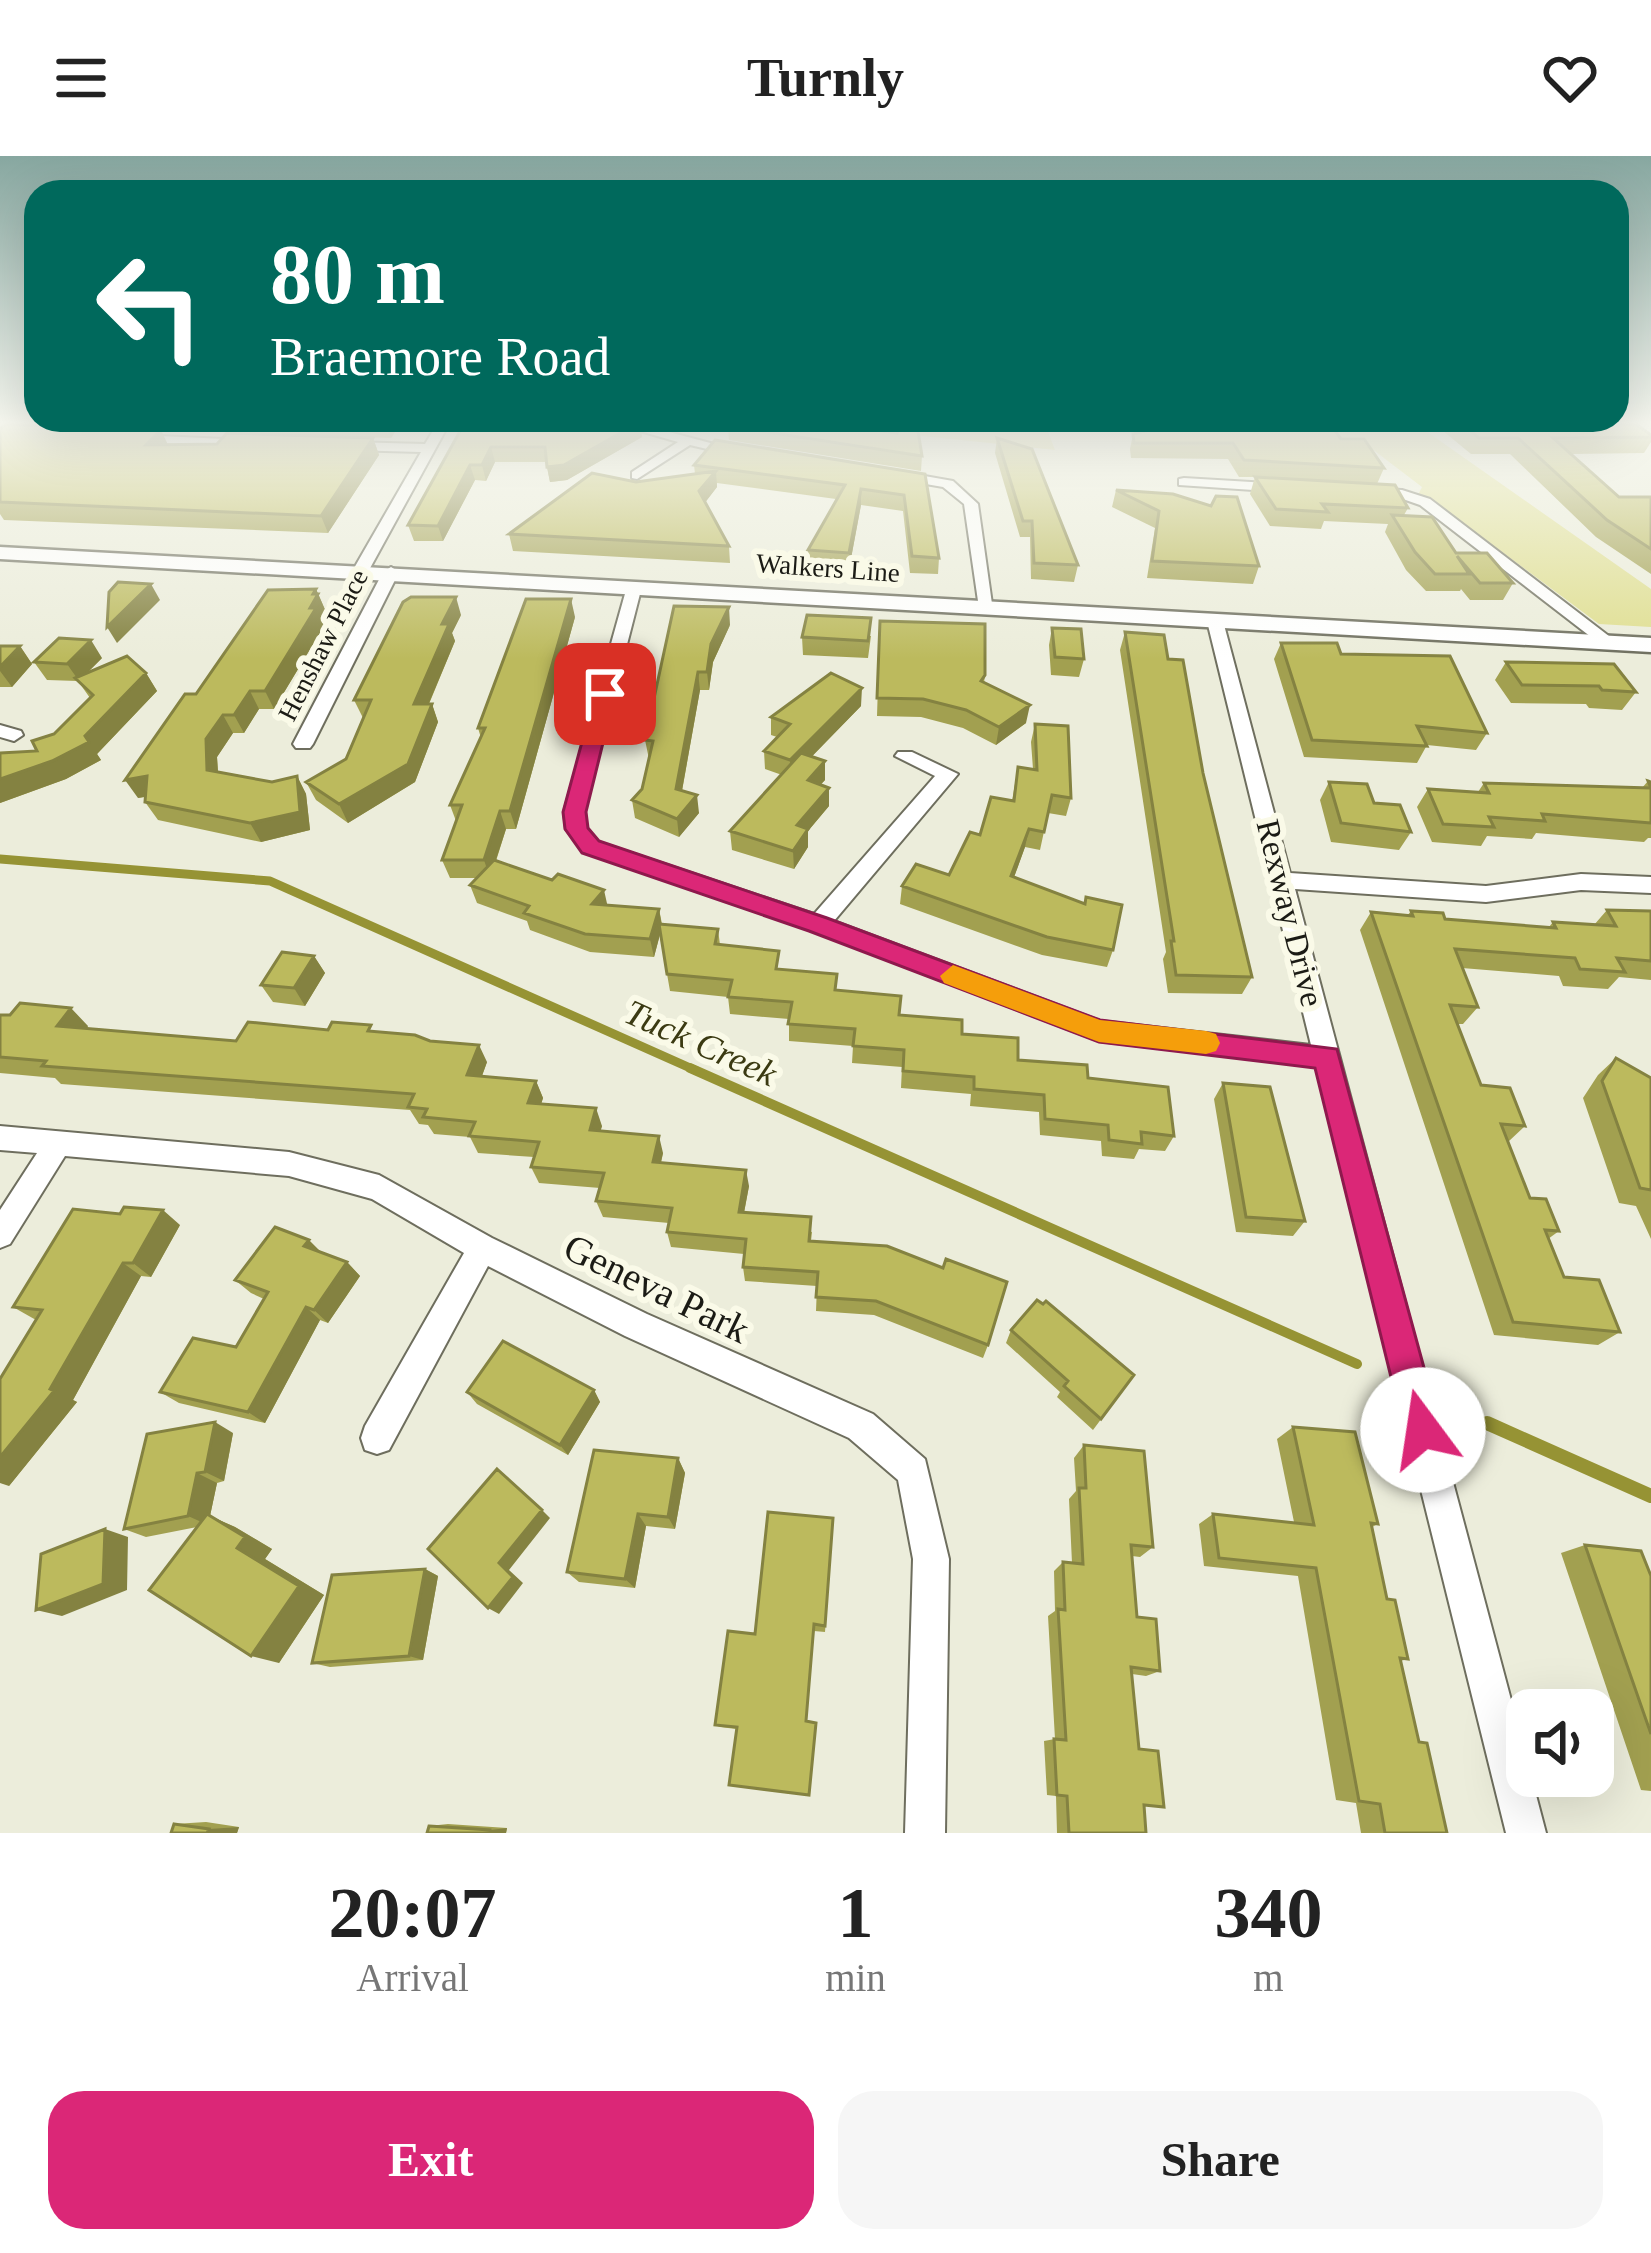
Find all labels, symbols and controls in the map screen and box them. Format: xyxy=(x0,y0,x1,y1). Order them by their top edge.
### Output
icon: menu xyxy=(48,45,114,111)
icon: heart xyxy=(1537,45,1603,111)
text: Turnly xyxy=(747,48,904,108)
icon: left xyxy=(72,228,228,384)
text: 80 m xyxy=(270,228,445,321)
text: Braemore Road xyxy=(270,327,610,387)
street label: Walkers Line xyxy=(755,548,901,588)
street label: Henshaw Place xyxy=(272,564,374,726)
pin xyxy=(554,643,656,745)
icon: arrive xyxy=(572,661,638,727)
street label: Rexway Drive xyxy=(1249,816,1331,1010)
water label: Tuck Creek xyxy=(619,992,784,1095)
street label: Geneva Park xyxy=(558,1225,757,1351)
position arrow xyxy=(1360,1367,1486,1493)
map controls xyxy=(1506,1689,1614,1797)
button: sound xyxy=(1506,1689,1614,1797)
text: 20:07 xyxy=(329,1873,497,1953)
text: 1 xyxy=(837,1873,873,1953)
text: 340 xyxy=(1214,1873,1322,1953)
text: Arrival xyxy=(356,1956,469,1999)
text: min xyxy=(825,1956,886,1999)
text: m xyxy=(1253,1956,1284,1999)
button: Exit xyxy=(48,2091,814,2229)
button: Share xyxy=(838,2091,1603,2229)

